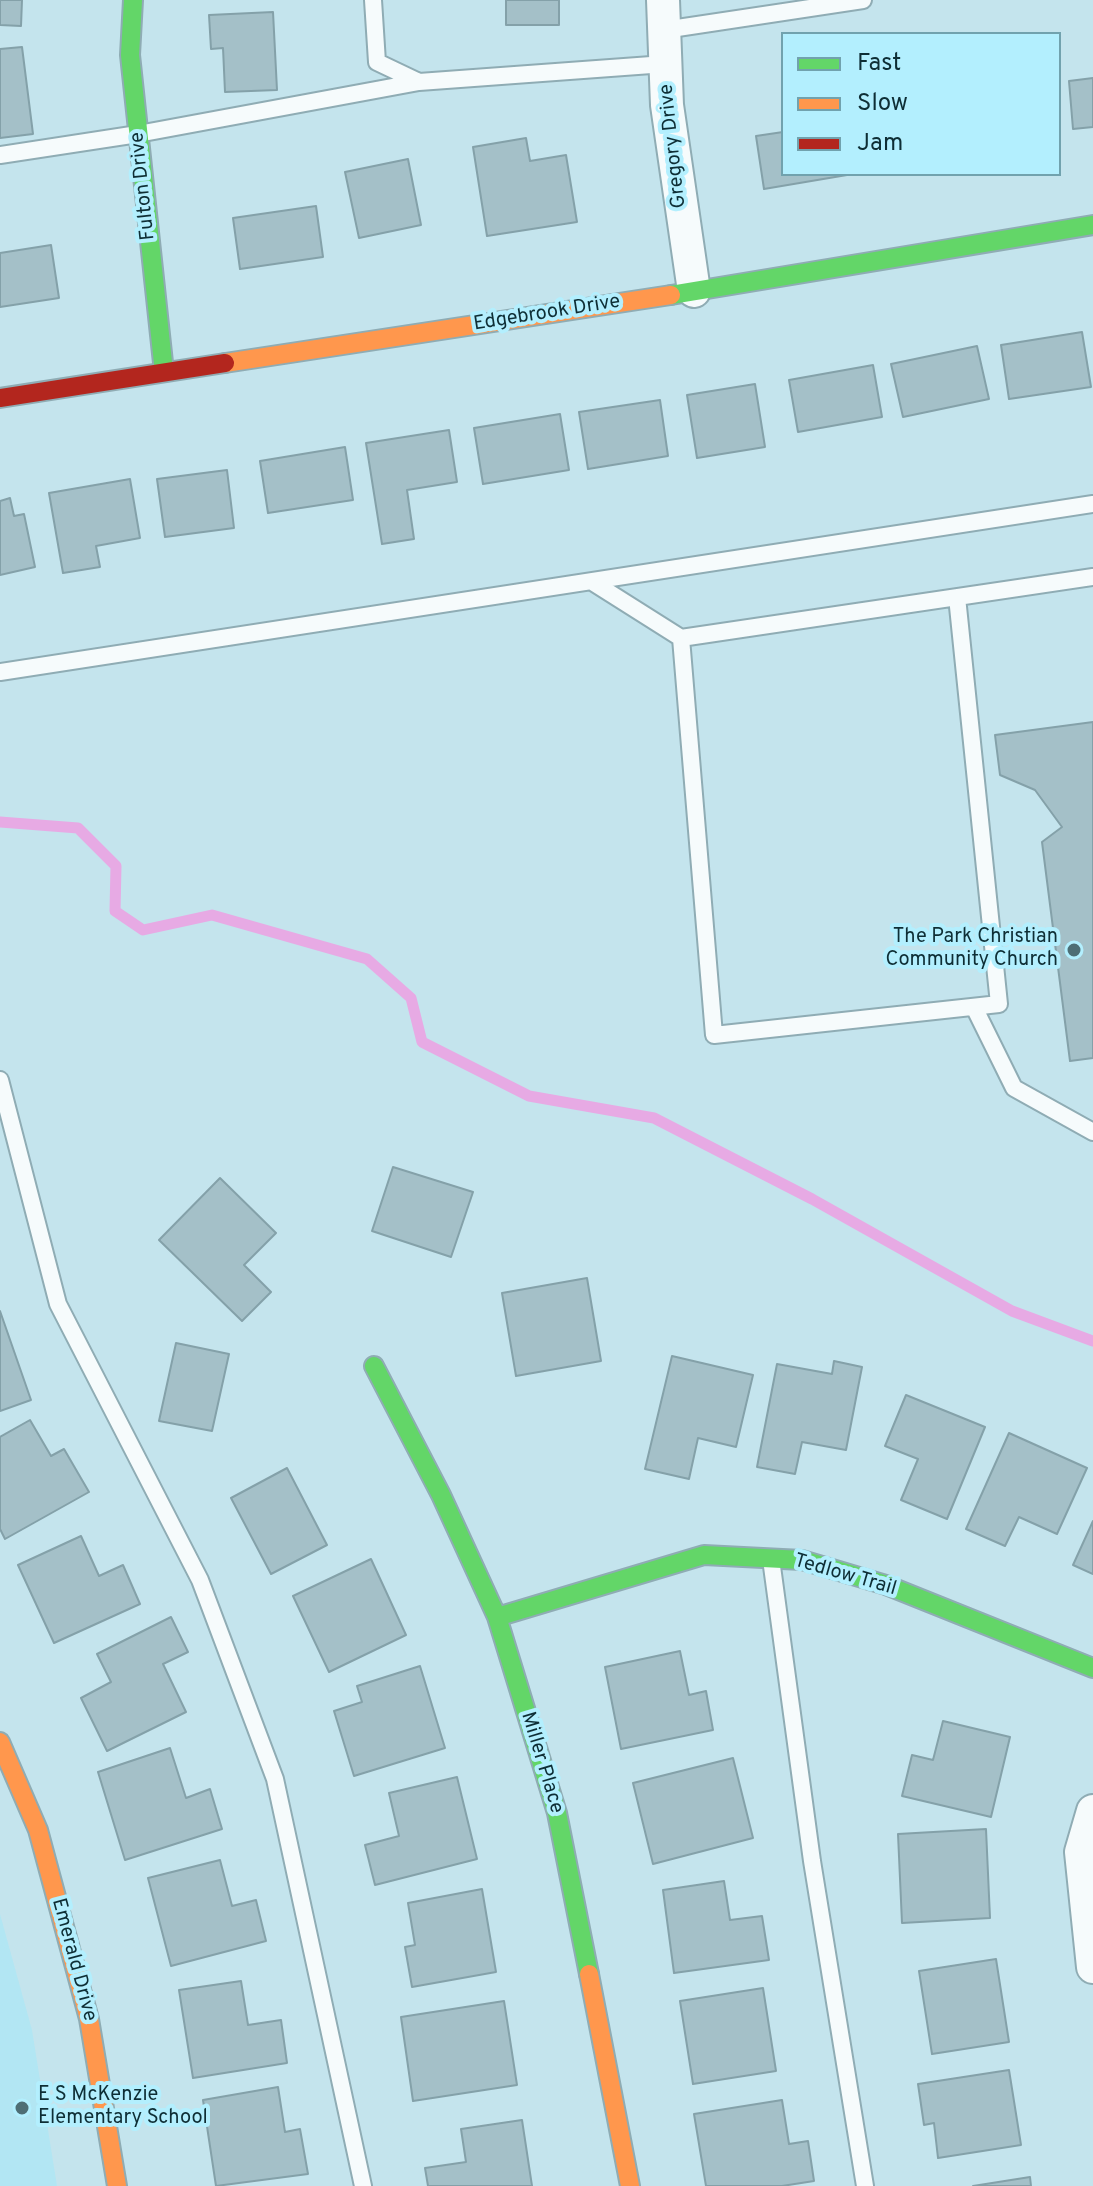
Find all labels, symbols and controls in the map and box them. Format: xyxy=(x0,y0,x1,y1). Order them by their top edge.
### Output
legend xyxy=(781,32,1061,176)
text: Fast xyxy=(857,49,901,79)
street label: Gregory Drive xyxy=(656,83,692,209)
text: Slow xyxy=(857,89,908,119)
text: Jam xyxy=(857,129,903,159)
street label: Fulton Drive xyxy=(126,131,162,241)
street label: Edgebrook Drive xyxy=(472,291,622,337)
place label: The Park Christian Community Church xyxy=(885,926,1058,973)
marker: The Park Christian Community Church xyxy=(1065,941,1083,959)
street label: Tedlow Trail xyxy=(791,1550,899,1602)
street label: Miller Place xyxy=(514,1709,568,1817)
street label: Emerald Drive xyxy=(45,1896,101,2024)
place label: E S McKenzie Elementary School xyxy=(38,2084,208,2131)
marker: E S McKenzie Elementary School xyxy=(13,2099,31,2117)

